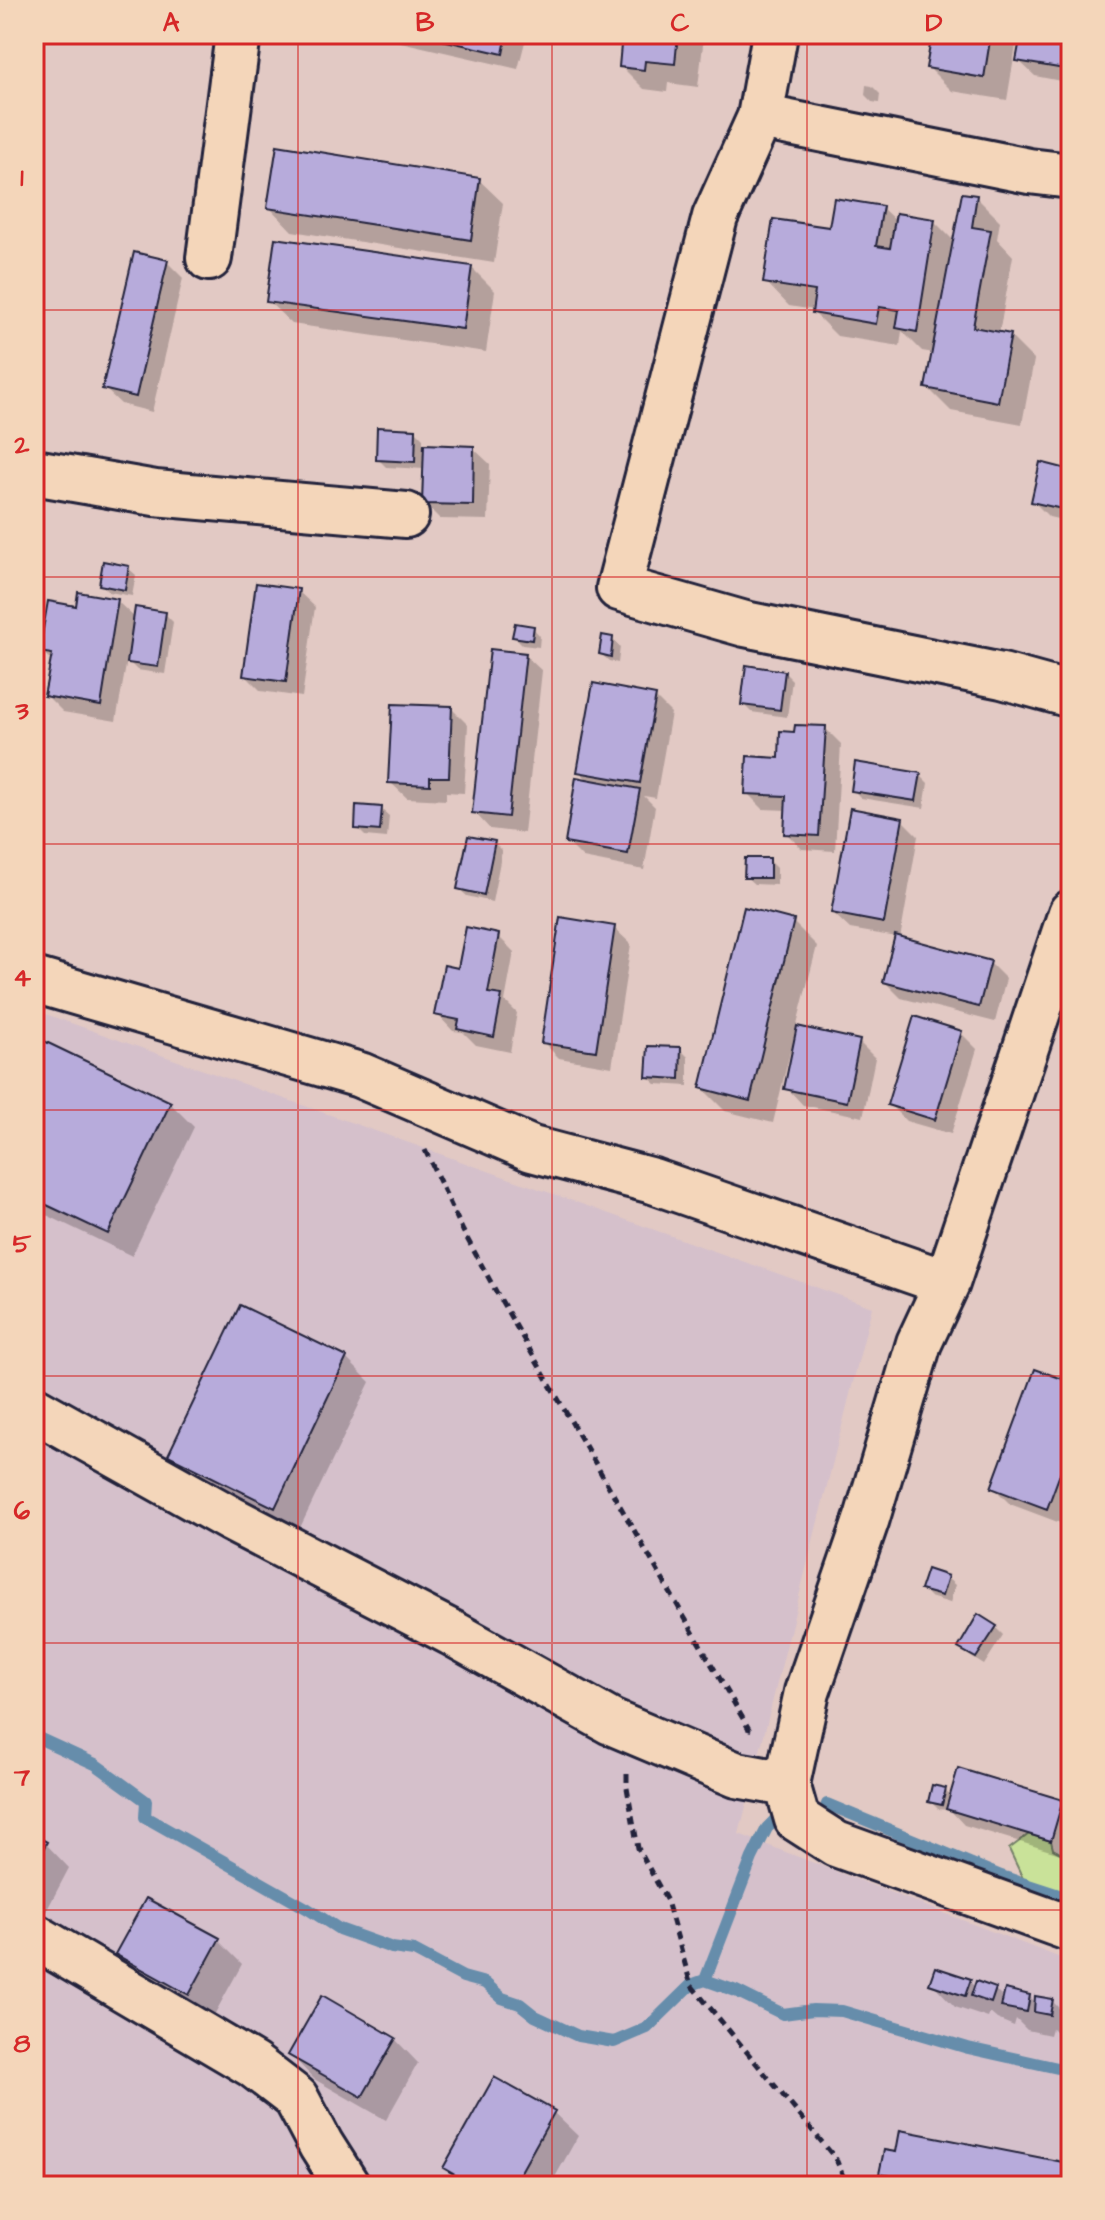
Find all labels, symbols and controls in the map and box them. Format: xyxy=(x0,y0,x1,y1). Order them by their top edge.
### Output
text: A xyxy=(163,5,180,41)
text: B xyxy=(416,5,435,41)
text: C xyxy=(671,5,690,41)
text: D xyxy=(926,5,943,41)
text: 1 xyxy=(20,160,24,196)
text: 2 xyxy=(14,427,30,463)
text: 3 xyxy=(14,693,29,729)
text: 4 xyxy=(13,960,31,996)
text: 5 xyxy=(13,1226,32,1262)
text: 6 xyxy=(14,1493,31,1529)
text: 7 xyxy=(13,1759,30,1795)
text: 8 xyxy=(14,2026,31,2062)

